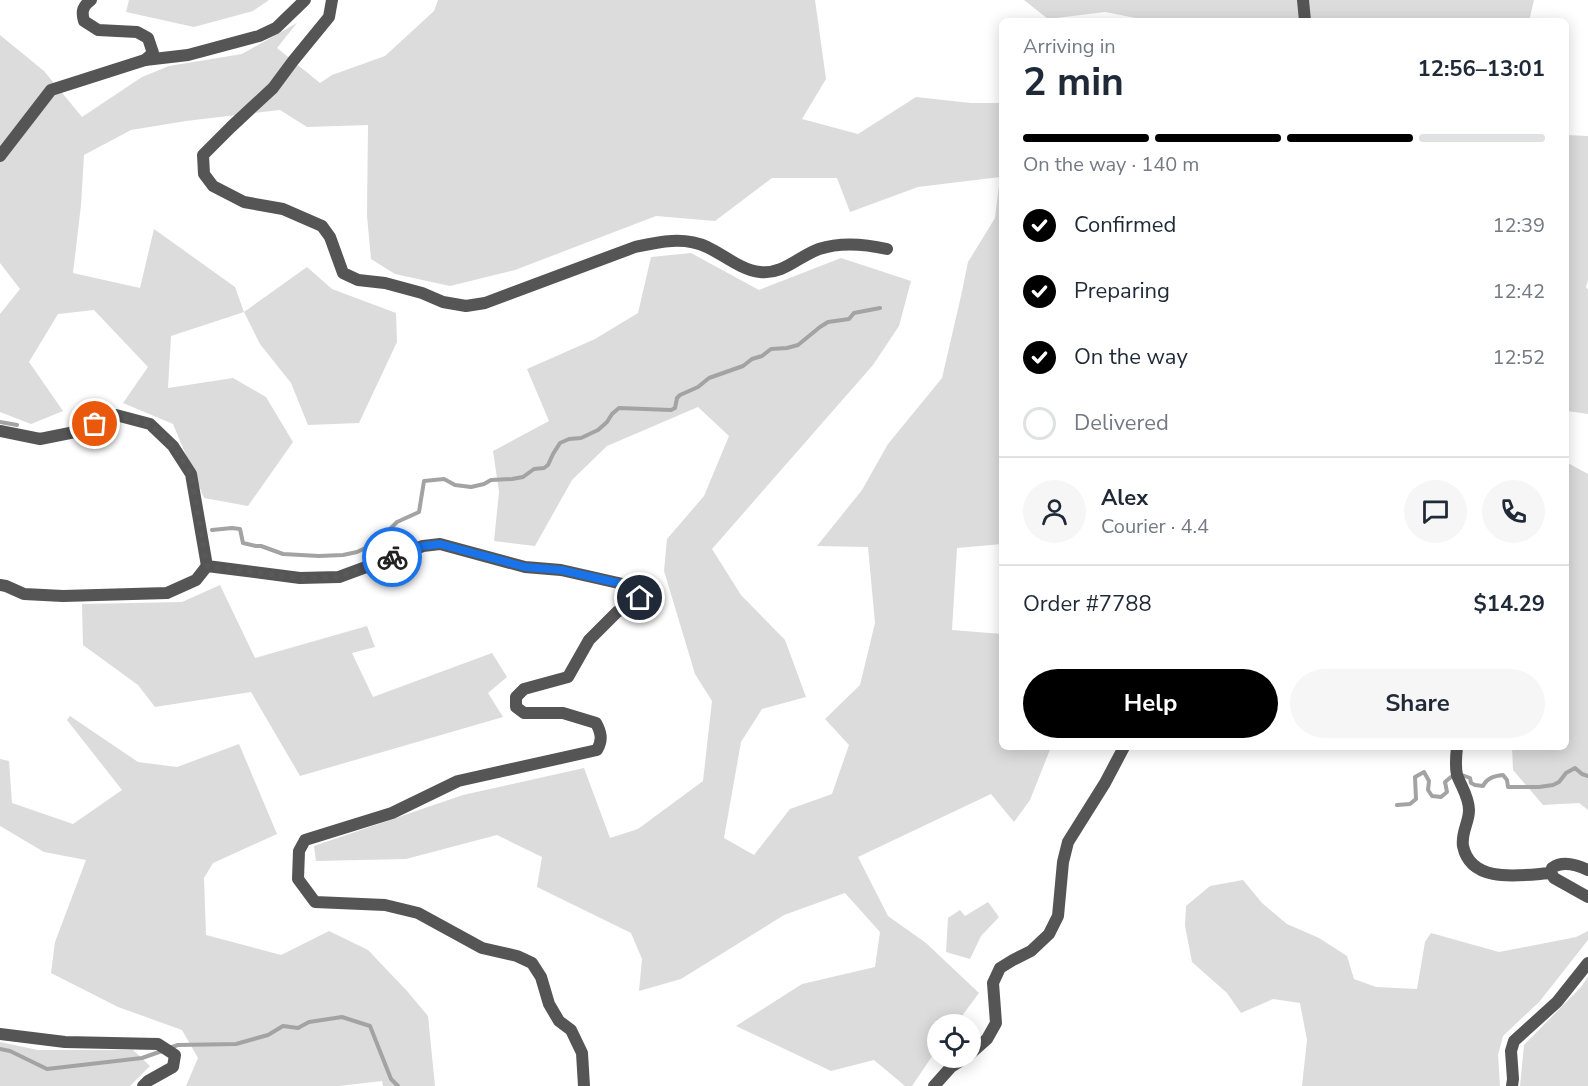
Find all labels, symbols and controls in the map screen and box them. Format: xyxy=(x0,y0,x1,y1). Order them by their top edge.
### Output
text: Arriving in xyxy=(1023,33,1116,60)
text: 12:56–13:01 xyxy=(1417,54,1545,84)
text: 2 min xyxy=(1023,56,1124,109)
text: On the way · 140 m xyxy=(1023,151,1199,178)
icon: check xyxy=(1023,209,1056,242)
text: Confirmed xyxy=(1074,210,1176,240)
text: 12:39 xyxy=(1492,212,1545,239)
icon: check xyxy=(1023,275,1056,308)
text: Preparing xyxy=(1074,276,1170,306)
text: 12:42 xyxy=(1492,278,1545,305)
icon: check xyxy=(1023,341,1056,374)
text: On the way xyxy=(1074,342,1188,372)
text: 12:52 xyxy=(1492,344,1545,371)
pin xyxy=(69,398,120,449)
icon: bag xyxy=(78,407,111,440)
text: Delivered xyxy=(1074,408,1169,438)
button: person xyxy=(1023,480,1086,543)
button: chat xyxy=(1404,480,1467,543)
button: phone xyxy=(1482,480,1545,543)
text: Alex xyxy=(1101,483,1148,513)
text: Courier · 4.4 xyxy=(1101,513,1209,540)
courier xyxy=(362,527,422,587)
icon: bike xyxy=(376,541,409,574)
pin xyxy=(614,572,665,623)
icon: home xyxy=(623,581,656,614)
text: Order #7788 xyxy=(1023,589,1152,619)
text: $14.29 xyxy=(1474,589,1545,619)
button: Help xyxy=(1023,669,1278,738)
button: Share xyxy=(1290,669,1545,738)
map controls xyxy=(927,1014,981,1068)
button: locate xyxy=(927,1014,981,1068)

